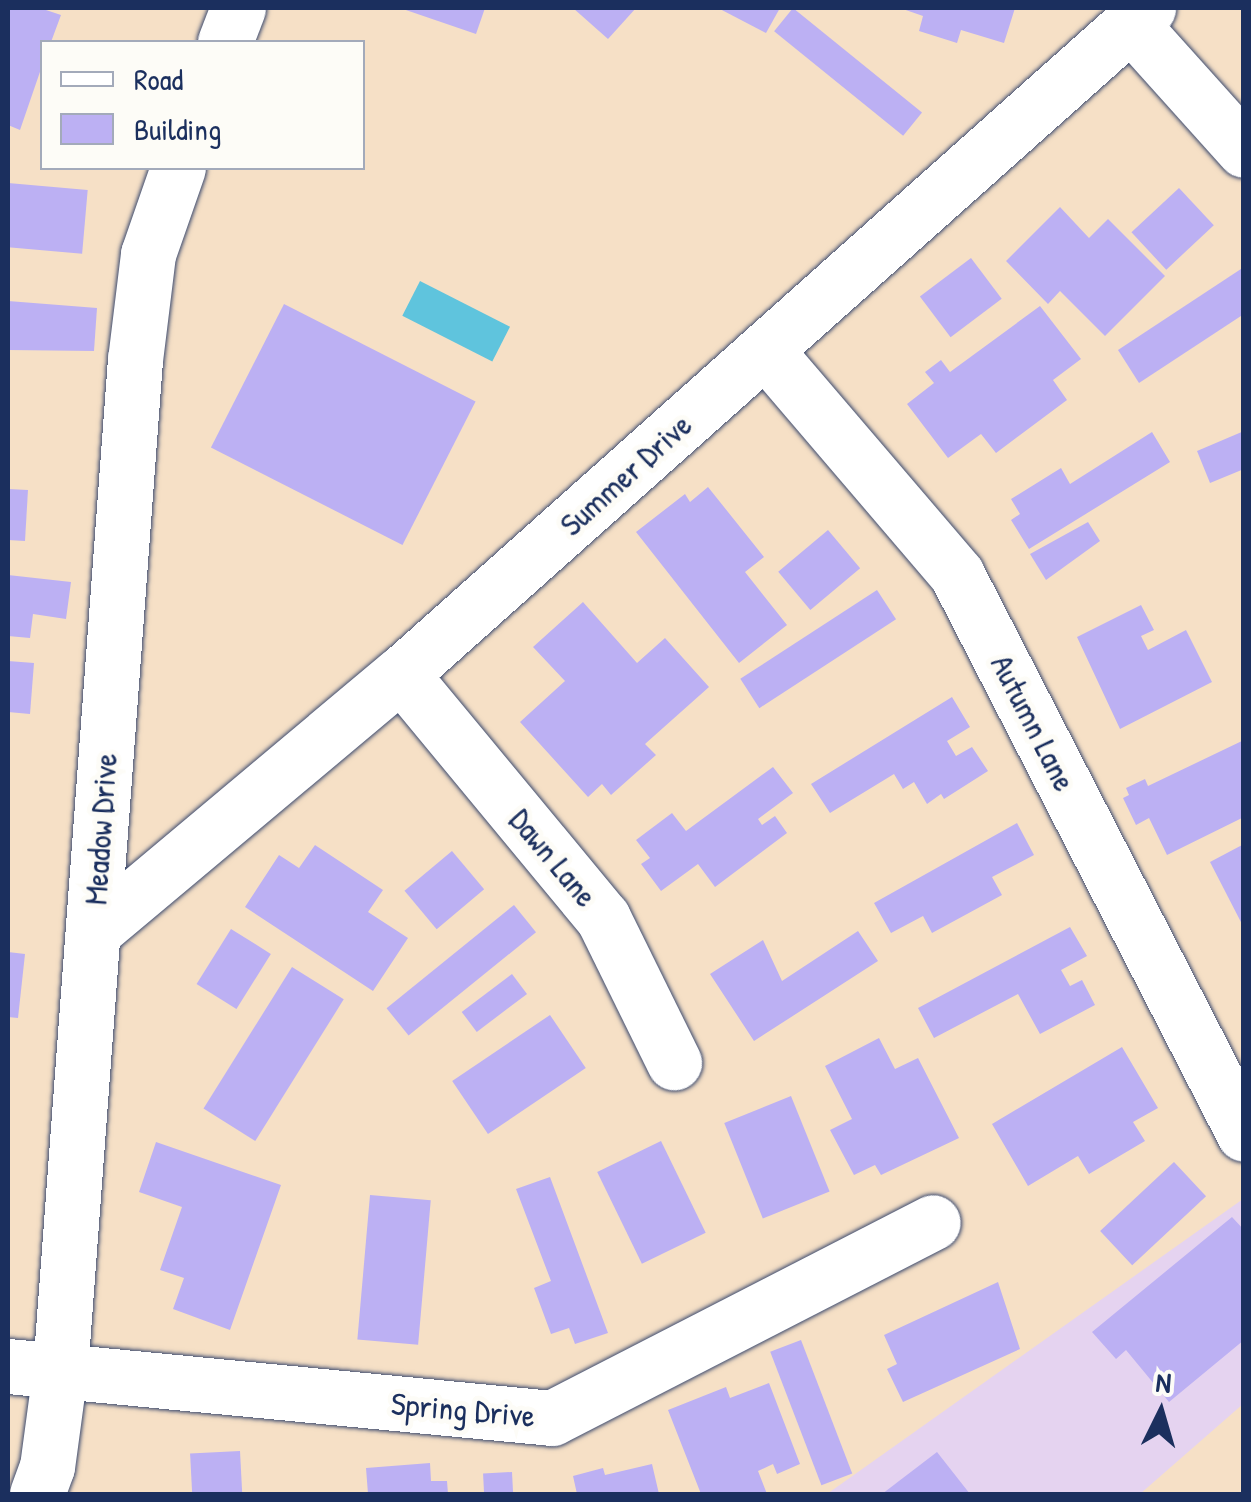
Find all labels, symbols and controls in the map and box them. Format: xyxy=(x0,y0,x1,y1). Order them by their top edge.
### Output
legend xyxy=(40,40,365,170)
text: Road xyxy=(134,59,183,99)
text: Building xyxy=(134,109,221,149)
street label: Summer Drive xyxy=(552,406,700,544)
street label: Autumn Lane xyxy=(982,649,1084,797)
street label: Meadow Drive xyxy=(77,752,125,906)
street label: Dawn Lane xyxy=(501,801,605,915)
north arrow xyxy=(1111,1362,1211,1462)
text: N xyxy=(1155,1363,1173,1402)
street label: Spring Drive xyxy=(390,1385,536,1435)

